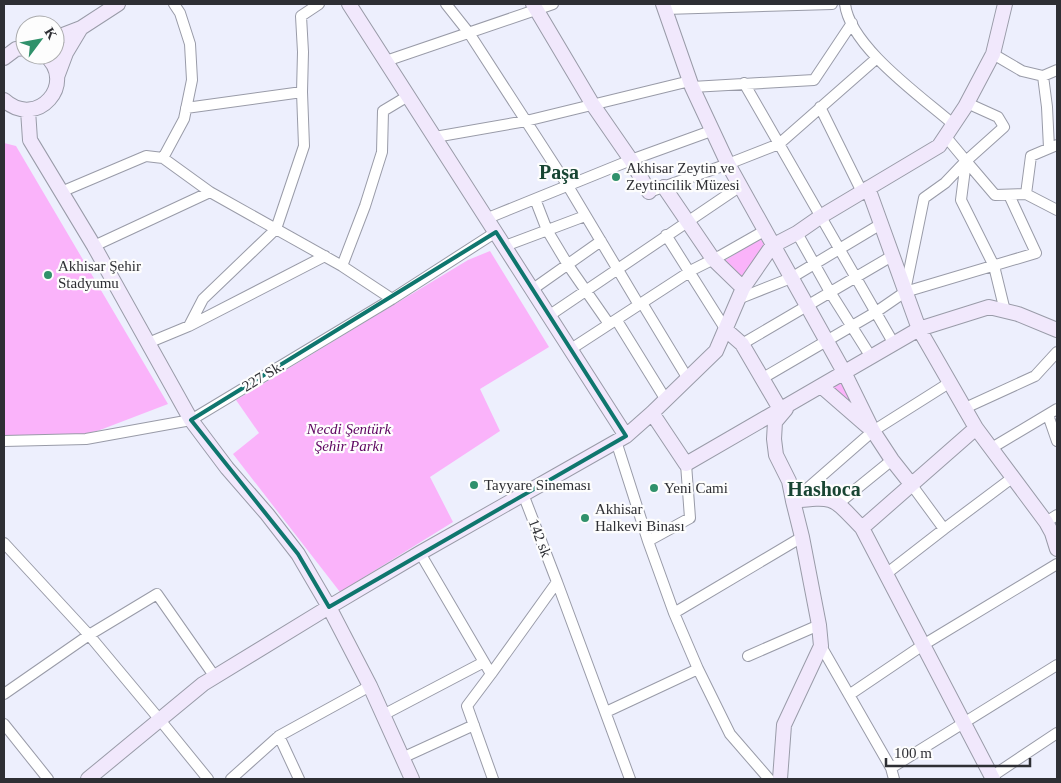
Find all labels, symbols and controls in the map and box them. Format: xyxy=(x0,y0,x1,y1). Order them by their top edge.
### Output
north arrow xyxy=(15,15,65,65)
text: K xyxy=(41,25,60,42)
place label: Akhisar Zeytin ve Zeytincilik Müzesi xyxy=(626,160,740,193)
district label: Paşa xyxy=(539,161,579,184)
marker: Akhisar Zeytin ve Zeytincilik Müzesi xyxy=(610,171,622,183)
place label: Akhisar Şehir Stadyumu xyxy=(58,258,141,291)
marker: Akhisar Şehir Stadyumu xyxy=(42,269,54,281)
street label: 227 Sk. xyxy=(239,357,287,395)
park label: Necdi Şentürk Şehir Parkı xyxy=(306,421,392,454)
place label: Tayyare Sineması xyxy=(484,477,591,493)
district label: Hashoca xyxy=(787,478,861,500)
marker: Tayyare Sineması xyxy=(468,479,480,491)
place label: Yeni Cami xyxy=(664,480,728,496)
marker: Yeni Cami xyxy=(648,482,660,494)
place label: Akhisar Halkevi Binası xyxy=(595,501,685,534)
marker: Akhisar Halkevi Binası xyxy=(579,512,591,524)
street label: 142 sk xyxy=(525,517,555,560)
scale bar xyxy=(886,736,1030,768)
text: 100 m xyxy=(894,745,932,761)

